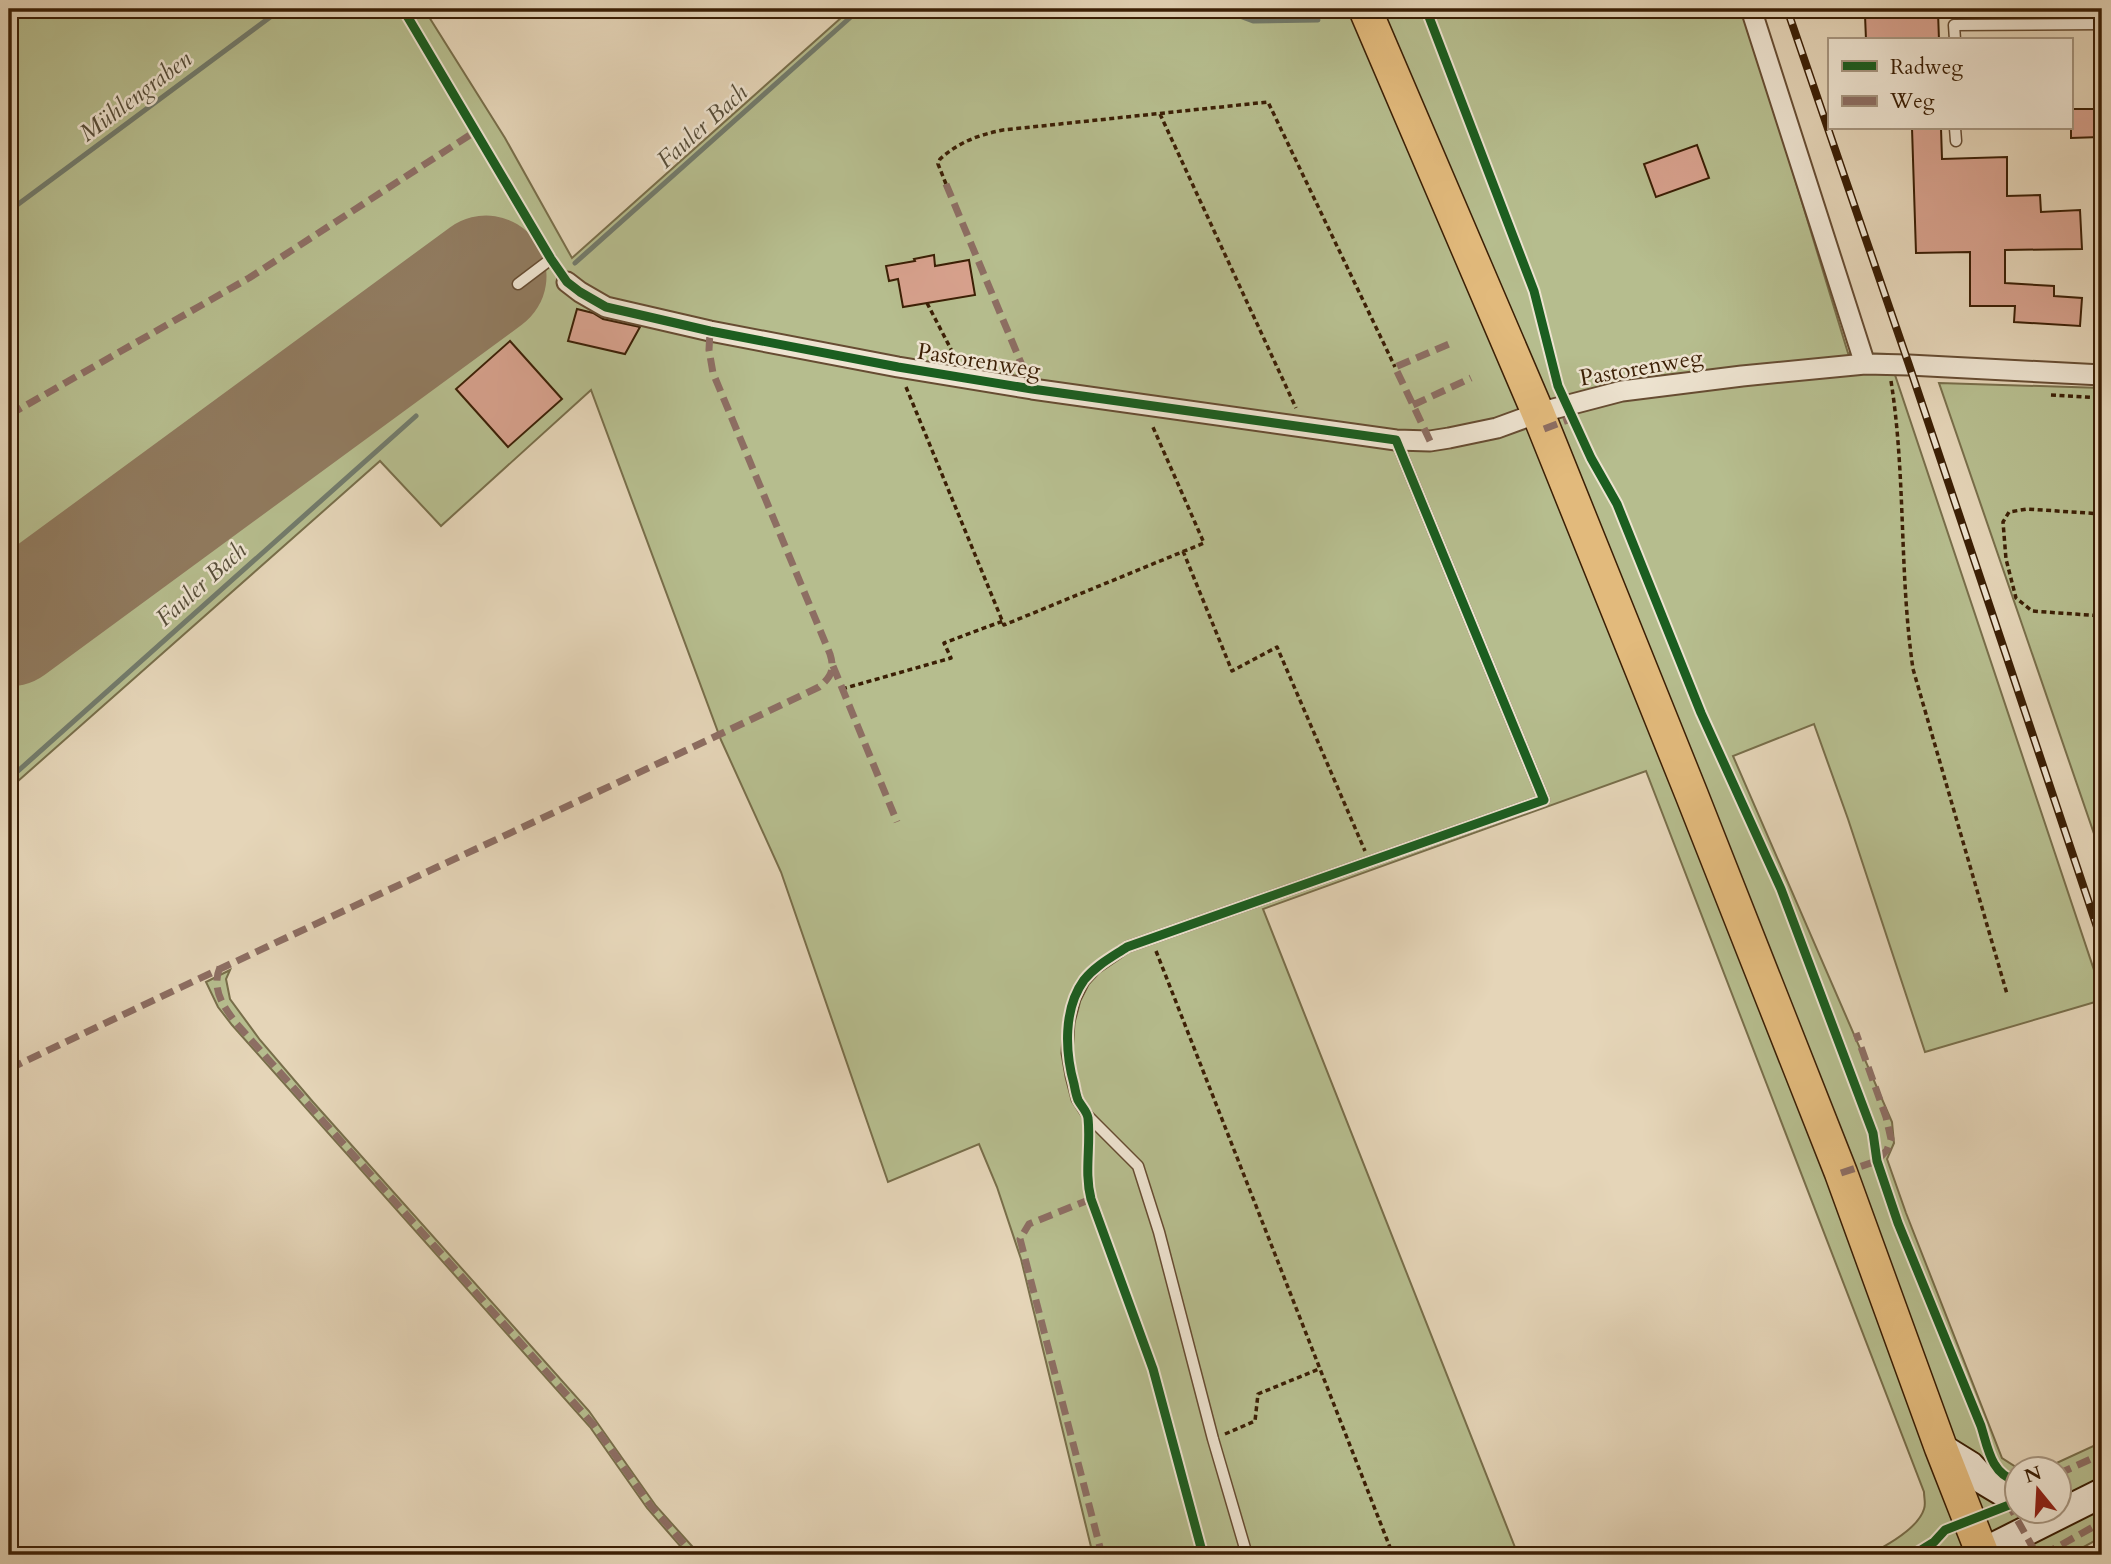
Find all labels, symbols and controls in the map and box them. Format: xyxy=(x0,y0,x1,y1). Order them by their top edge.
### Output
legend xyxy=(1828,38,2072,130)
water label: Mühlengraben xyxy=(72,43,199,150)
text: Radweg xyxy=(1890,53,1963,82)
water label: Fauler Bach xyxy=(650,76,755,176)
text: Weg xyxy=(1889,87,1935,116)
street label: Pastorenweg xyxy=(915,335,1043,386)
street label: Pastorenweg xyxy=(1577,341,1705,394)
water label: Fauler Bach xyxy=(149,534,254,634)
north arrow xyxy=(2002,1456,2072,1526)
text: N xyxy=(2021,1460,2045,1490)

